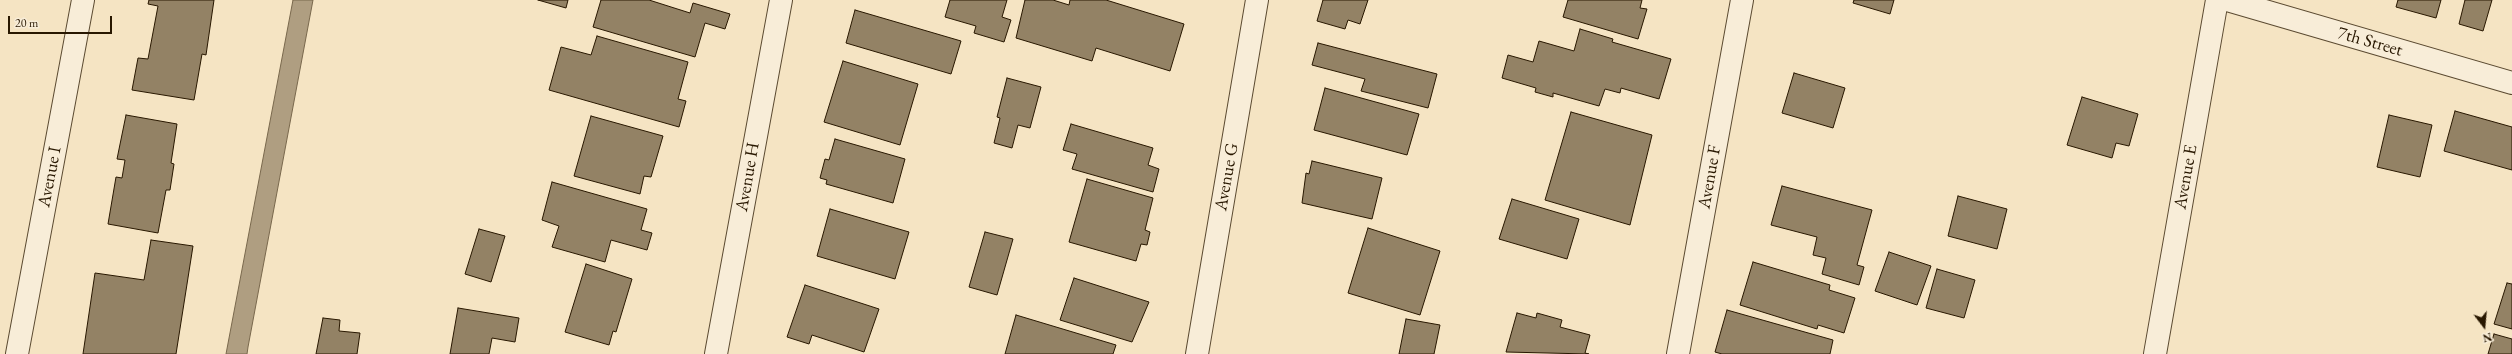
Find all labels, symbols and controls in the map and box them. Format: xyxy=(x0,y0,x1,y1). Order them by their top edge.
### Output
scale bar xyxy=(10,8,114,34)
text: 20 m xyxy=(15,15,38,31)
street label: 7th Street xyxy=(2335,22,2405,62)
street label: Avenue H xyxy=(731,141,765,213)
street label: Avenue G xyxy=(1210,141,1244,213)
street label: Avenue F xyxy=(1694,143,1726,211)
street label: Avenue E xyxy=(2170,143,2202,211)
street label: Avenue I xyxy=(34,145,66,209)
north arrow xyxy=(2464,306,2504,346)
text: N xyxy=(2481,330,2494,345)

